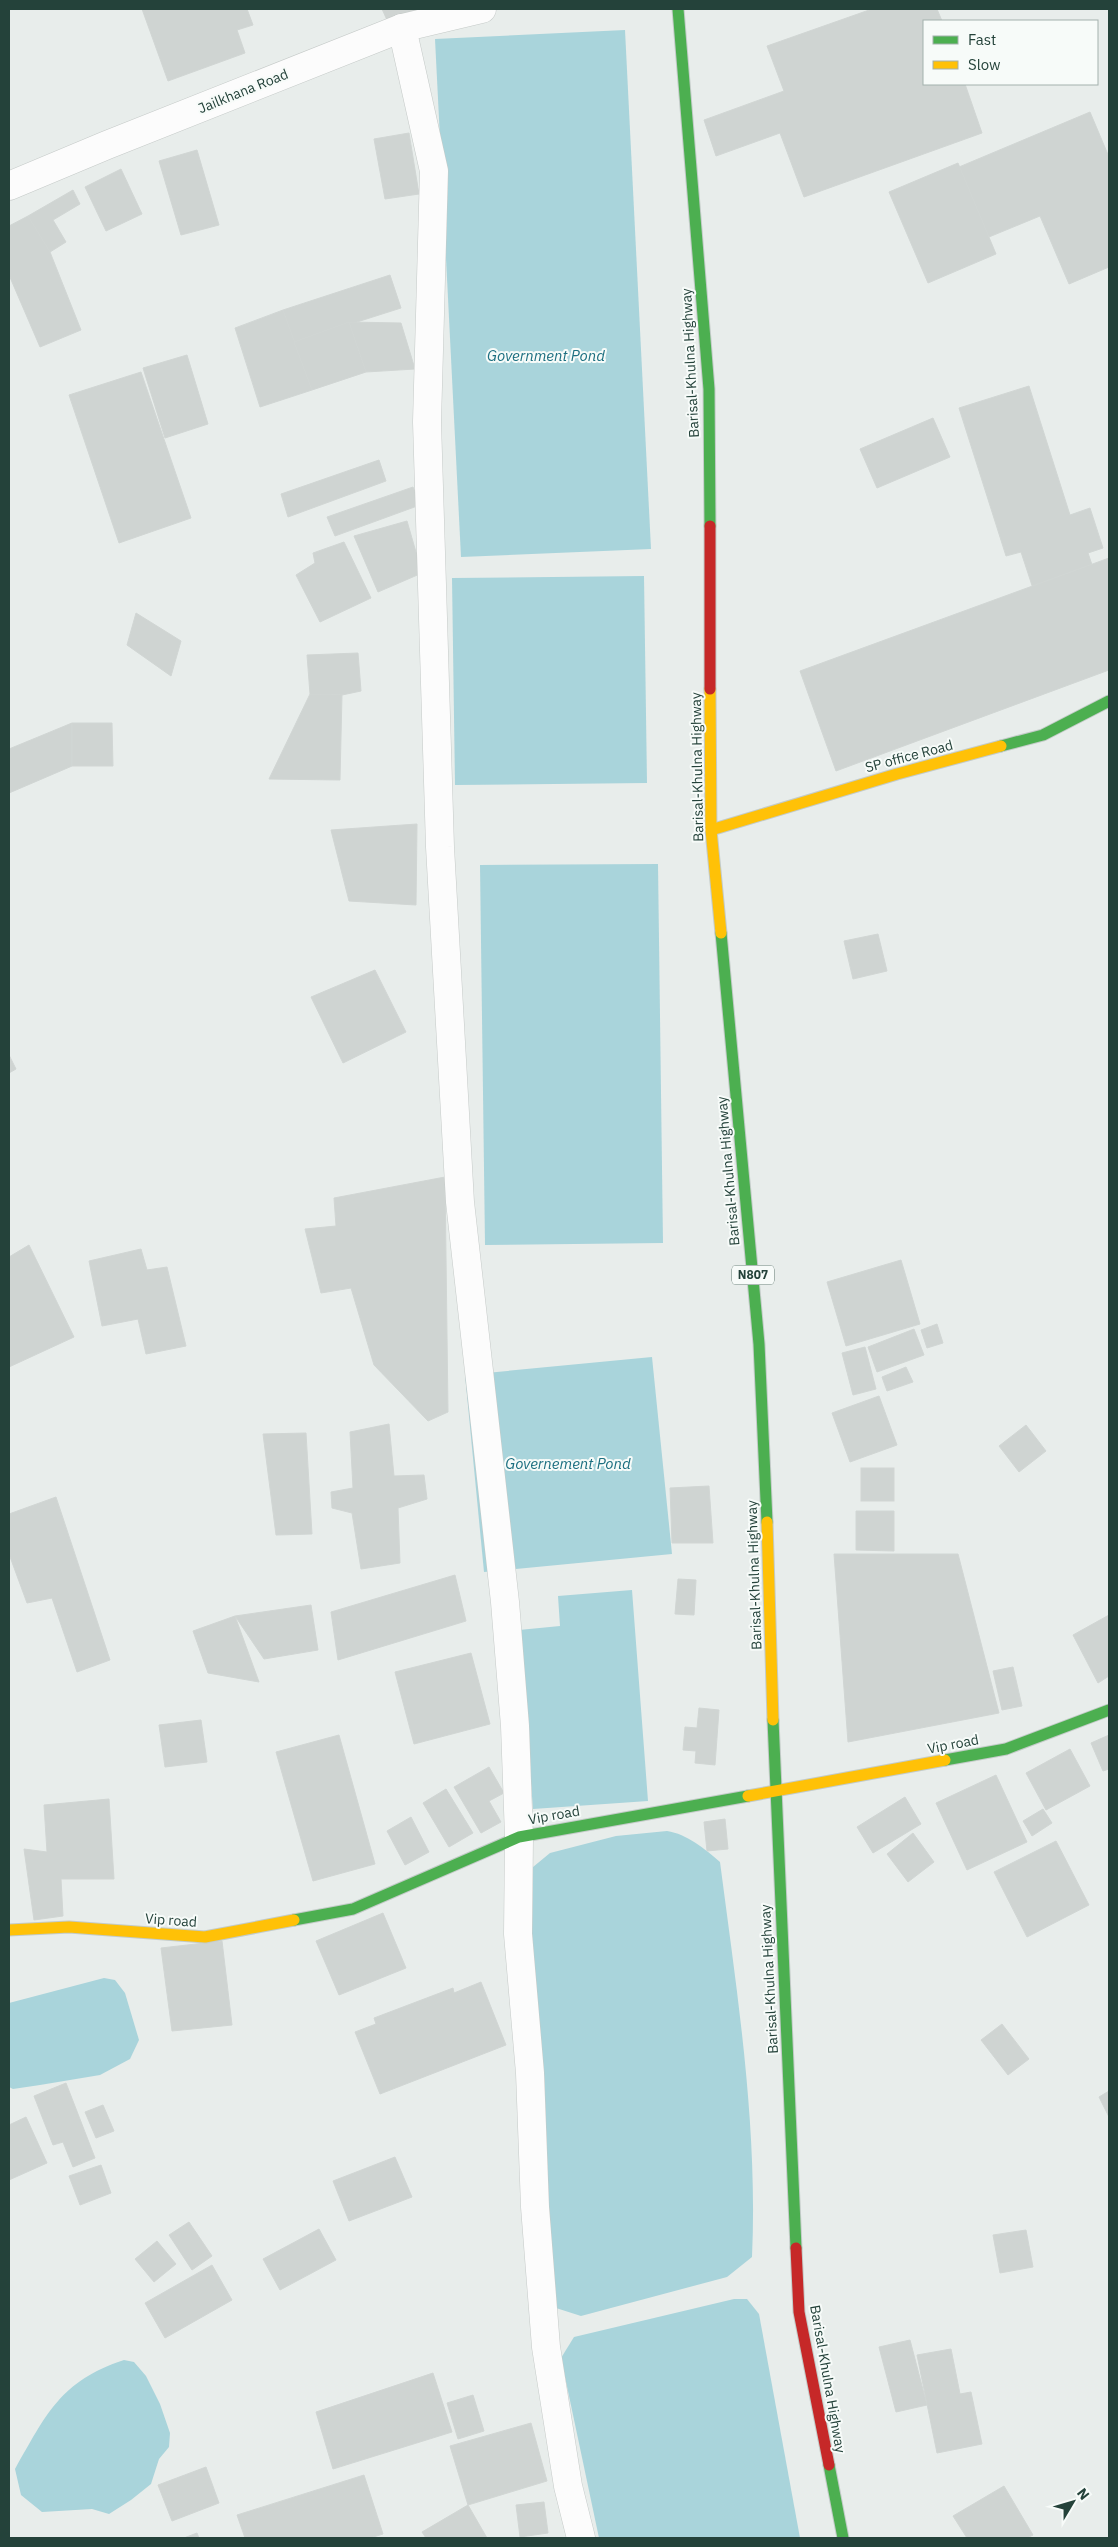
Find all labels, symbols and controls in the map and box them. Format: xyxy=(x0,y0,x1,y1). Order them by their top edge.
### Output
legend xyxy=(923,20,1098,85)
text: Fast xyxy=(968,30,996,49)
text: Slow xyxy=(968,55,1001,74)
street label: Jailkhana Road xyxy=(195,65,291,117)
street label: Barisal-Khulna Highway xyxy=(677,288,703,438)
water label: Government Pond xyxy=(487,346,605,365)
street label: Barisal-Khulna Highway xyxy=(687,692,707,842)
street label: SP office Road xyxy=(863,736,955,776)
street label: Barisal-Khulna Highway xyxy=(713,1096,743,1246)
road number: N807 xyxy=(732,1266,774,1284)
water label: Governement Pond xyxy=(505,1454,631,1473)
street label: Barisal-Khulna Highway xyxy=(742,1500,766,1650)
street label: Vip road xyxy=(926,1730,980,1758)
street label: Vip road xyxy=(527,1802,581,1828)
street label: Barisal-Khulna Highway xyxy=(756,1904,782,2054)
street label: Vip road xyxy=(144,1909,198,1931)
street label: Barisal-Khulna Highway xyxy=(806,2304,850,2454)
north arrow xyxy=(1048,2477,1098,2527)
text: N xyxy=(1073,2484,1093,2504)

